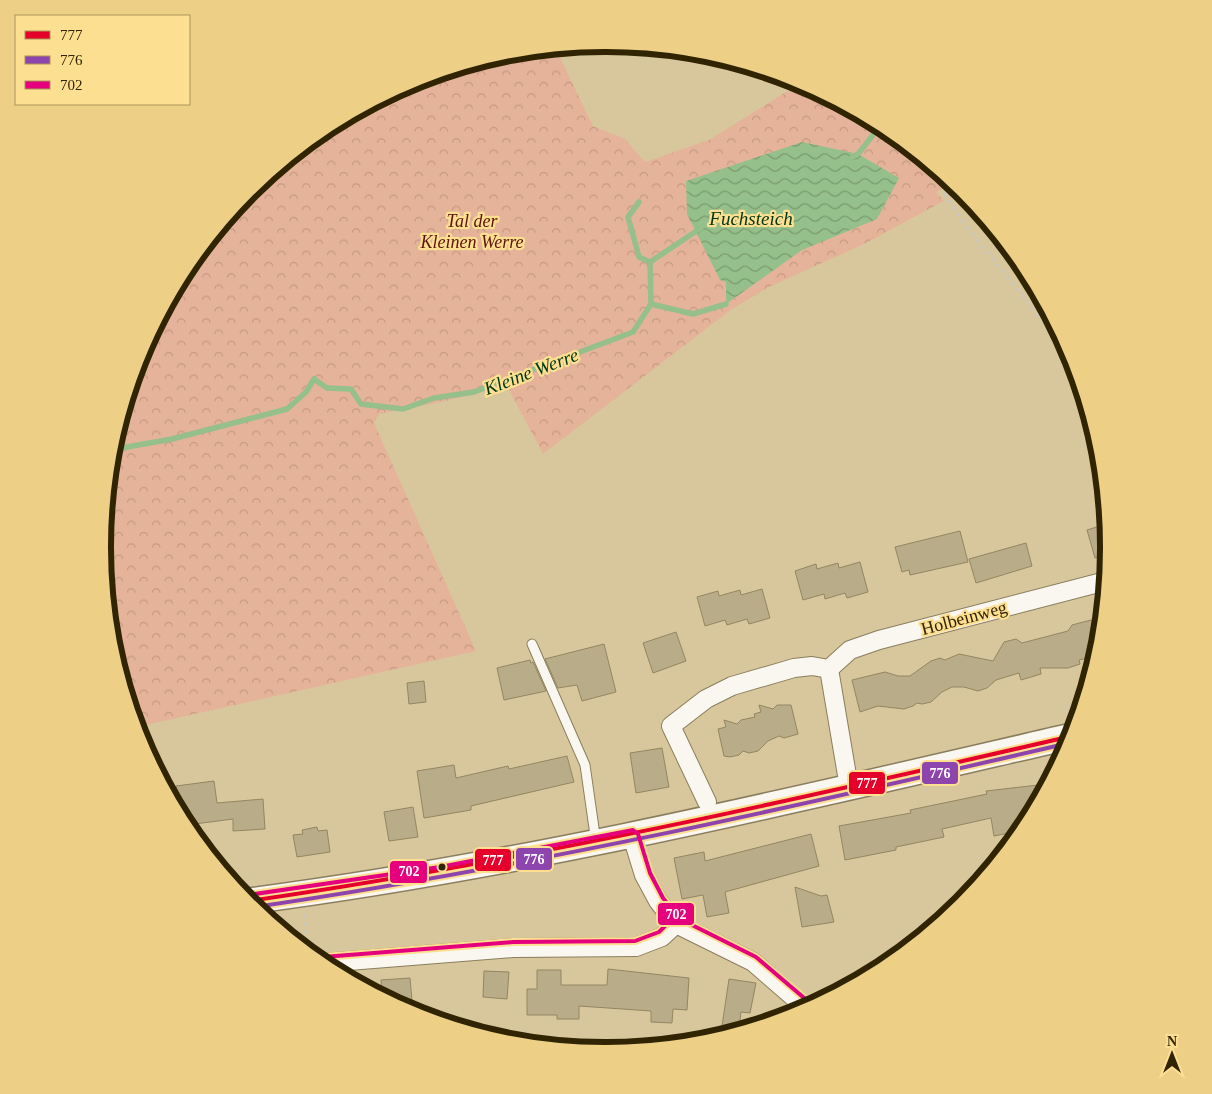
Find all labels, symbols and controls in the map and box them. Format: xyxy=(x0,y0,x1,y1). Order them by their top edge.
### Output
legend xyxy=(15,15,190,105)
text: 777 xyxy=(60,27,83,43)
text: 776 xyxy=(60,52,83,68)
text: 702 xyxy=(60,77,83,93)
water label: Fuchsteich xyxy=(708,208,793,229)
park label: Tal der Kleinen Werre xyxy=(419,211,524,252)
water label: Kleine Werre xyxy=(480,344,581,399)
street label: Holbeinweg xyxy=(919,597,1009,639)
line badge: 776 xyxy=(921,761,959,785)
text: 776 xyxy=(930,766,951,781)
line badge: 777 xyxy=(848,771,886,795)
text: 777 xyxy=(857,776,878,791)
line badge: 776 xyxy=(515,847,553,871)
line badge: 777 xyxy=(474,848,512,872)
text: 776 xyxy=(524,852,545,867)
text: 777 xyxy=(483,853,504,868)
line badge: 702 xyxy=(389,860,428,884)
unlabelled marker xyxy=(437,862,447,872)
text: 702 xyxy=(399,864,420,879)
line badge: 702 xyxy=(657,902,695,926)
text: 702 xyxy=(666,907,687,922)
north arrow xyxy=(1147,1029,1197,1079)
text: N xyxy=(1167,1034,1177,1049)

